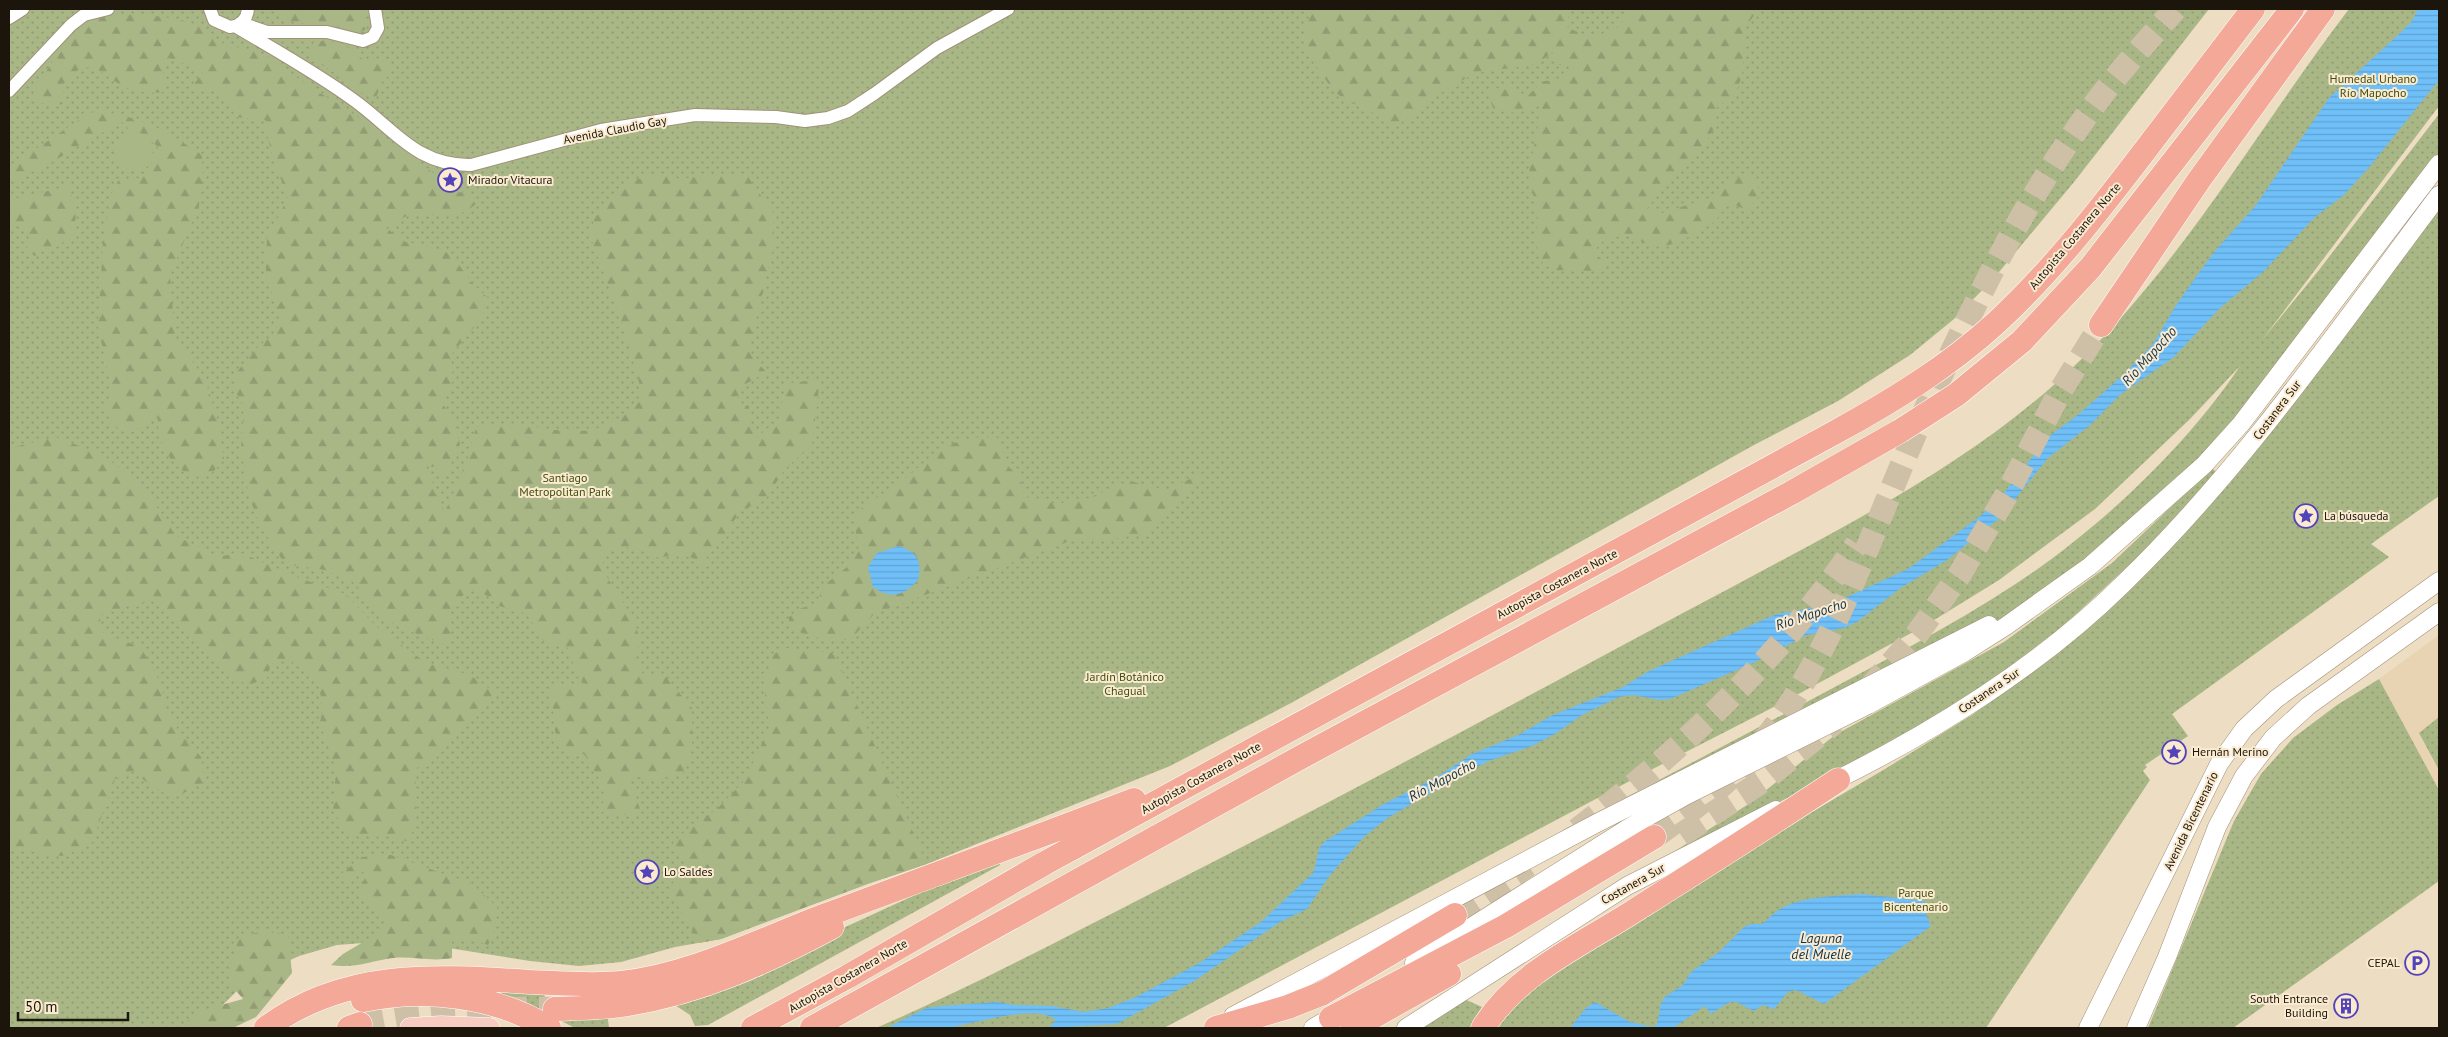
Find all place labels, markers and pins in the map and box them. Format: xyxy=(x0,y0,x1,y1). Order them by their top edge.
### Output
place icon: Mirador Vitacura xyxy=(437,167,463,193)
place label: Mirador Vitacura xyxy=(468,172,553,187)
place icon: La búsqueda xyxy=(2293,503,2319,529)
place label: La búsqueda xyxy=(2324,508,2389,523)
place icon: Hernán Merino xyxy=(2161,739,2187,765)
place label: Hernán Merino xyxy=(2192,744,2268,759)
place icon: Lo Saldes xyxy=(634,859,660,885)
place label: Lo Saldes xyxy=(664,864,713,879)
parking icon: CEPAL xyxy=(2404,950,2430,976)
place label: CEPAL xyxy=(2368,955,2400,970)
place label: South Entrance Building xyxy=(2250,991,2328,1020)
building icon: South Entrance Building xyxy=(2333,993,2359,1019)

